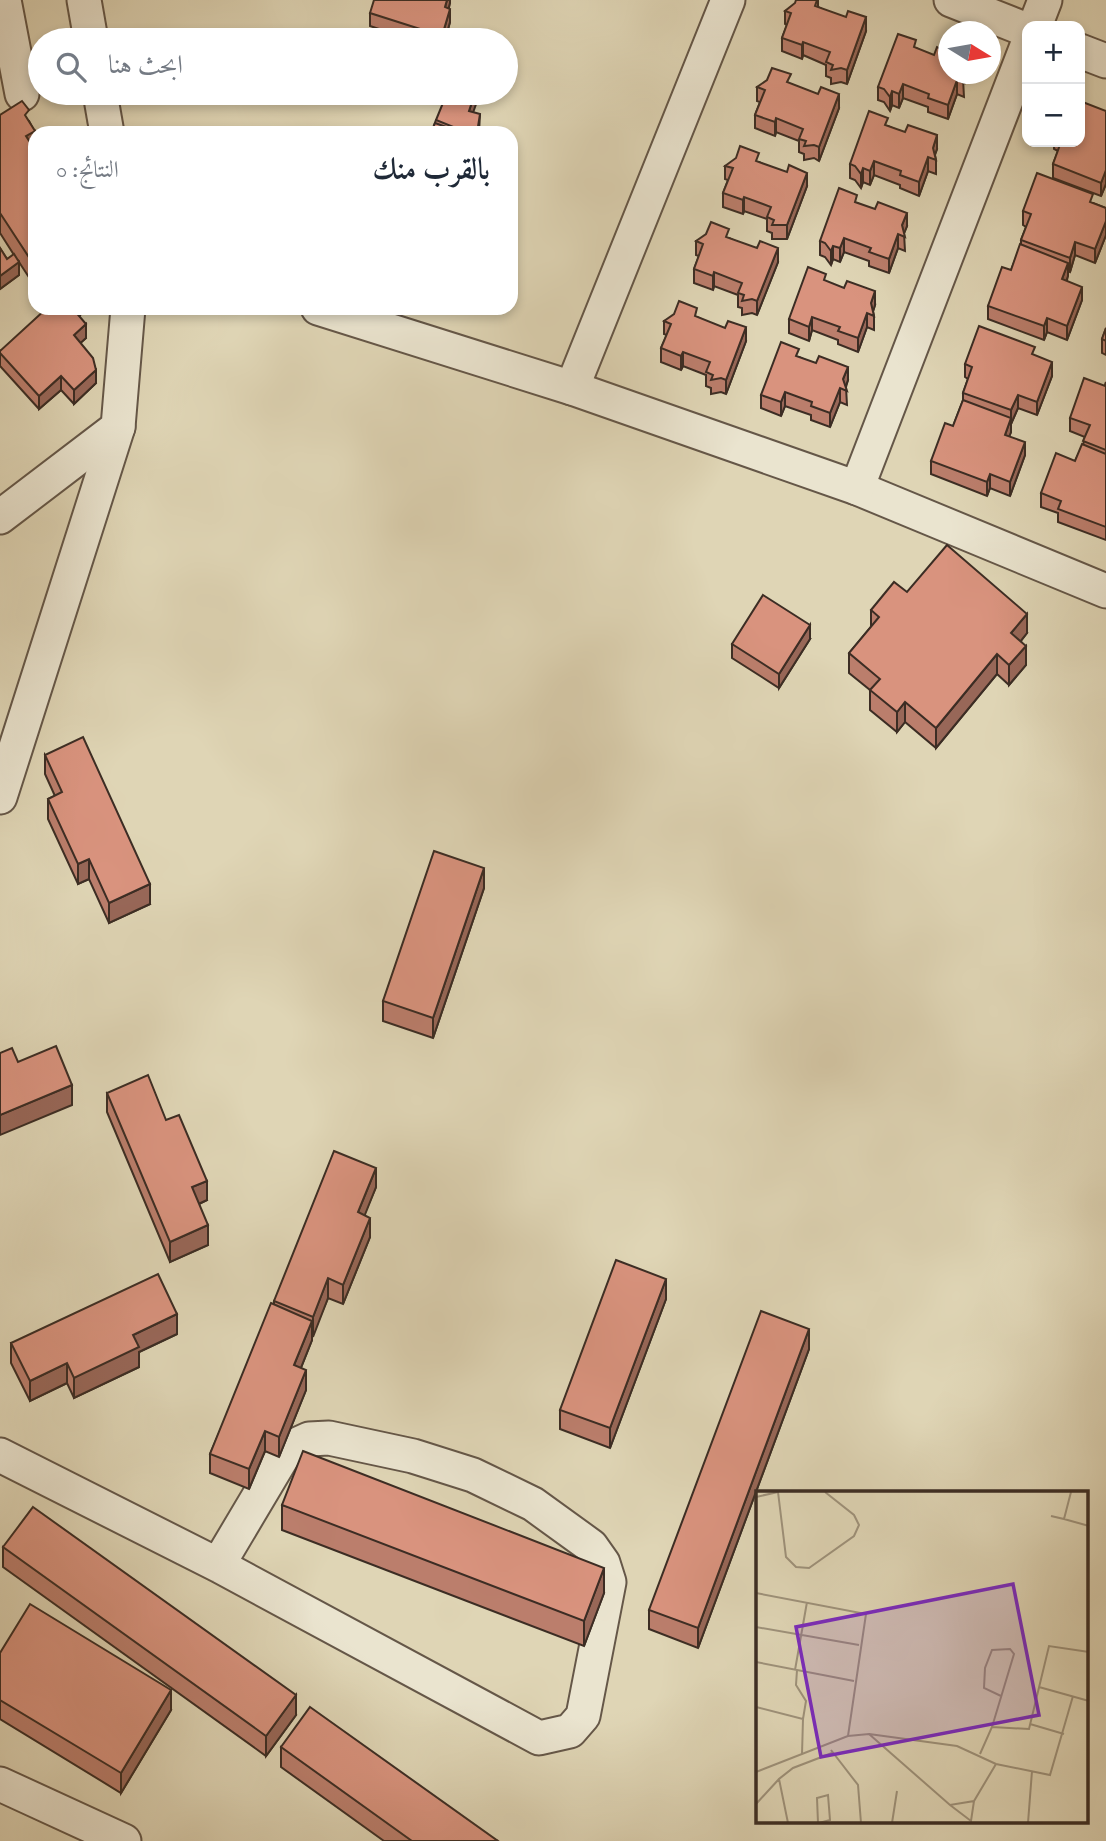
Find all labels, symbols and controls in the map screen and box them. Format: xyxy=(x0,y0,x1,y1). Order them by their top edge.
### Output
north arrow xyxy=(938,21,1001,84)
map controls xyxy=(1022,21,1085,147)
button: + xyxy=(1022,21,1085,84)
search box xyxy=(28,28,518,105)
icon: search xyxy=(52,48,90,86)
text: ابحث هنا xyxy=(108,49,183,82)
button: − xyxy=(1022,84,1085,147)
text: بالقرب منك xyxy=(373,152,490,190)
text: النتائج: 0 xyxy=(56,156,119,185)
inset map xyxy=(756,1491,1088,1824)

